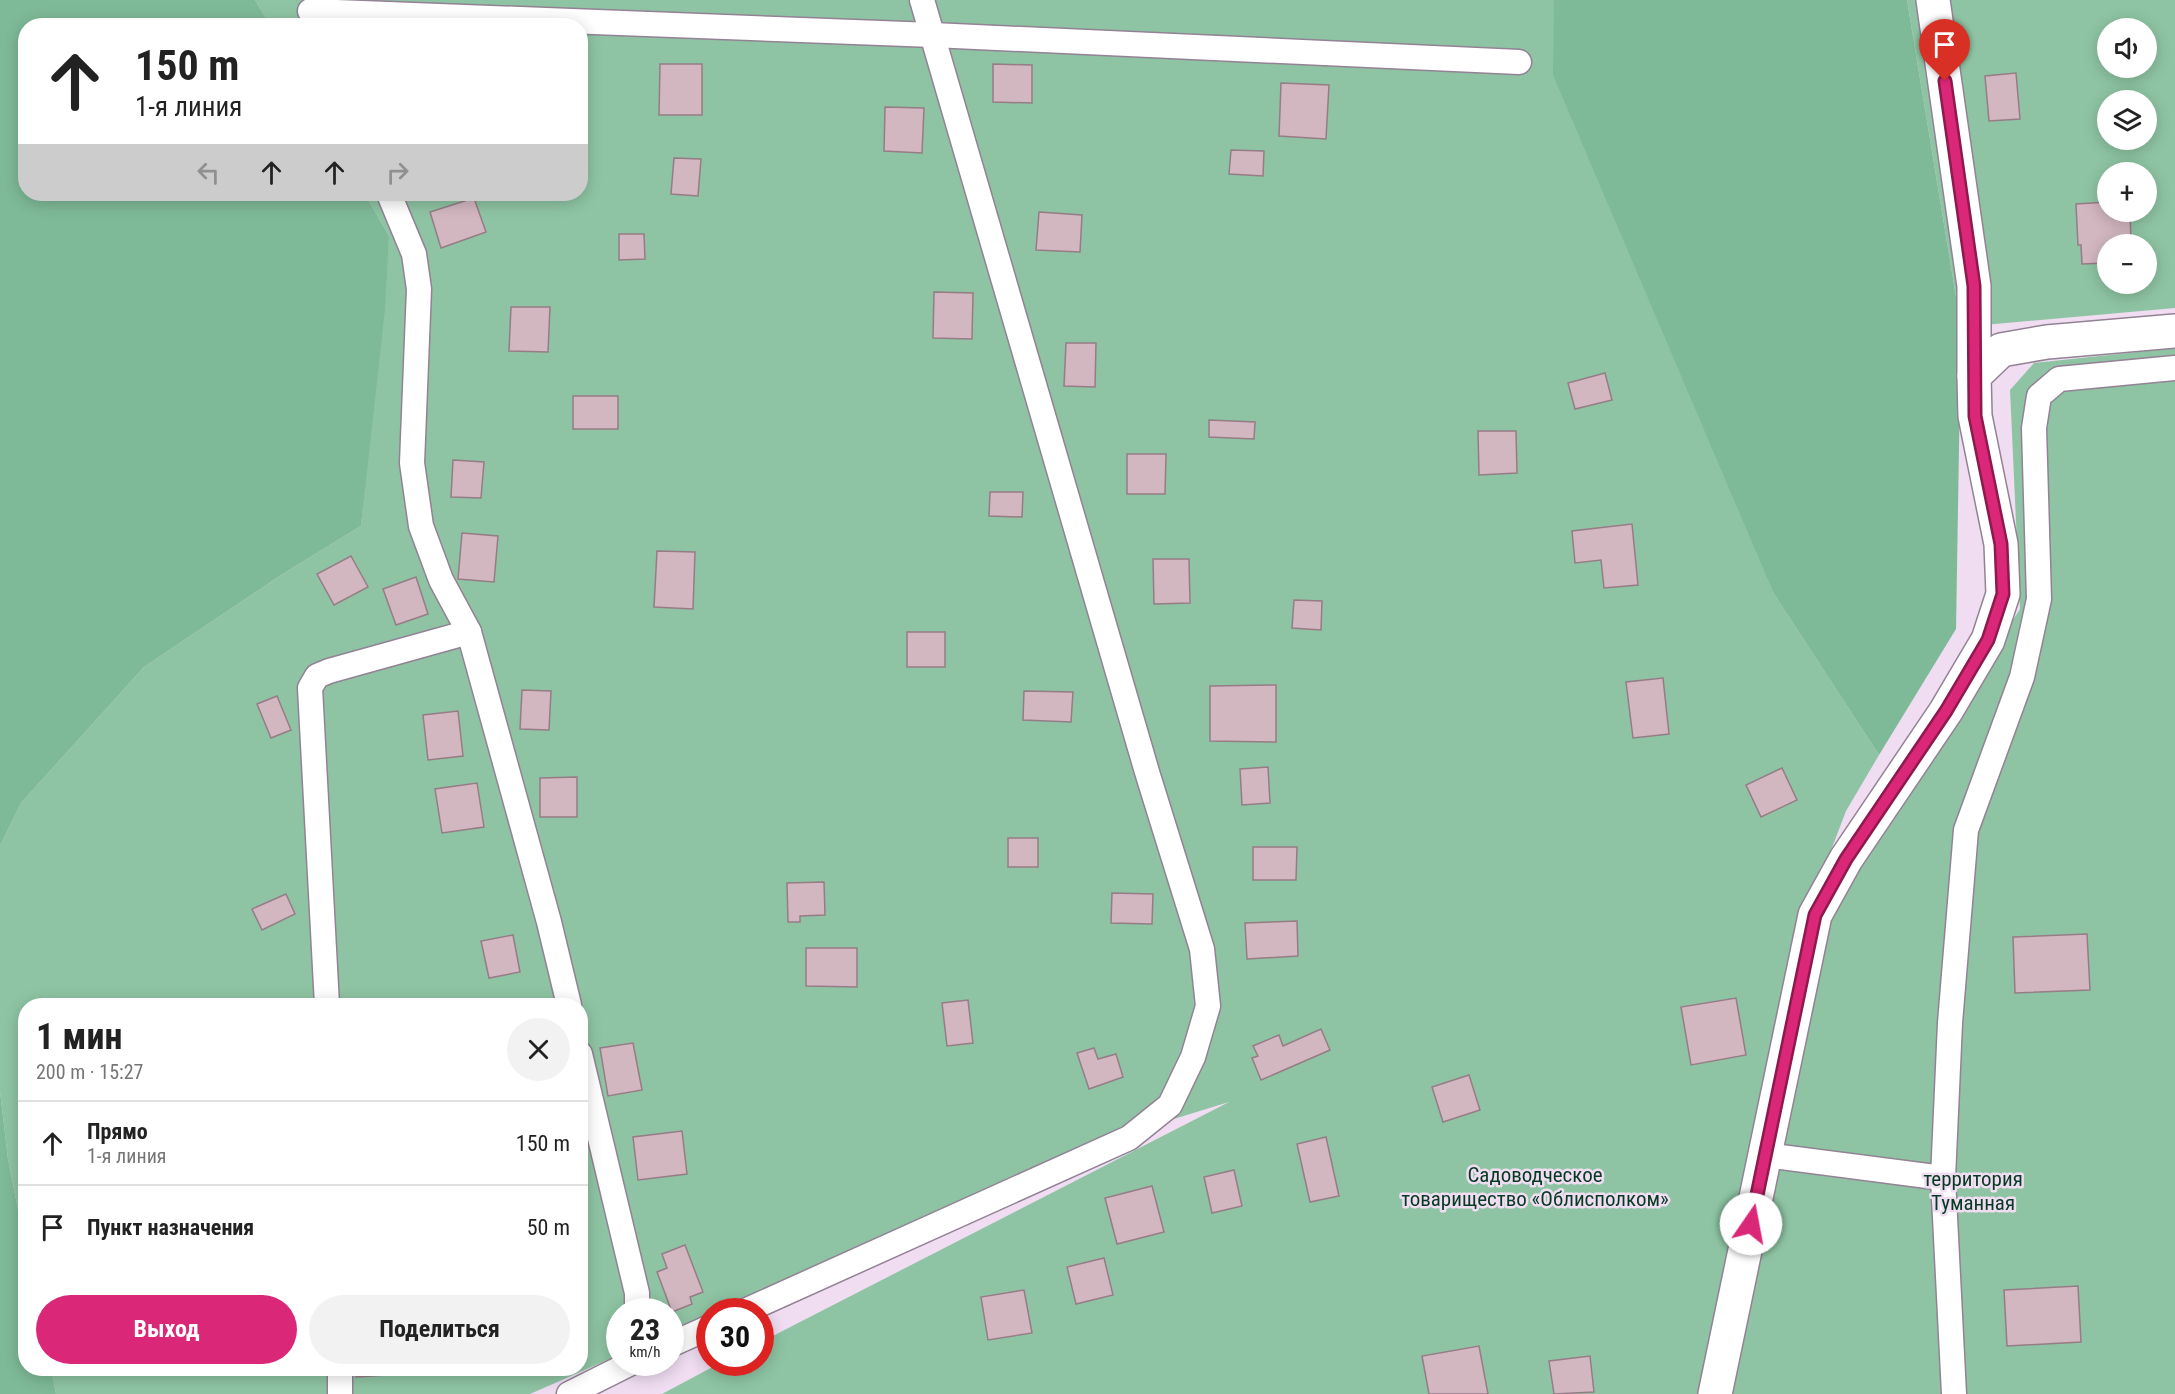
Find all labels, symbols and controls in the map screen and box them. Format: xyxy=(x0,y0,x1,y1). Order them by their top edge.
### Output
map controls xyxy=(2097,18,2157,294)
button: sound xyxy=(2097,18,2157,78)
pin xyxy=(1919,19,1970,81)
icon: arrive xyxy=(1928,28,1961,61)
text: 150 m xyxy=(135,41,240,90)
icon: ahead xyxy=(36,42,114,120)
button: layers xyxy=(2097,90,2157,150)
text: 1-я линия xyxy=(135,91,242,123)
icon: left xyxy=(192,156,225,189)
icon: ahead xyxy=(255,156,288,189)
icon: ahead xyxy=(318,156,351,189)
icon: right xyxy=(381,156,414,189)
button: + xyxy=(2097,162,2157,222)
button: − xyxy=(2097,234,2157,294)
text: 1 мин xyxy=(36,1016,122,1058)
button: close xyxy=(507,1018,570,1081)
text: 200 m · 15:27 xyxy=(36,1060,143,1084)
text: Прямо xyxy=(87,1119,148,1144)
icon: ahead xyxy=(36,1127,69,1160)
text: 150 m xyxy=(516,1131,570,1156)
text: 1-я линия xyxy=(87,1144,166,1168)
park label: Садоводческое товарищество «Облисполком» xyxy=(1401,1163,1669,1211)
park label: территория Туманная xyxy=(1923,1167,2023,1215)
position arrow xyxy=(1719,1192,1783,1256)
icon: arrive xyxy=(36,1211,69,1244)
text: Пункт назначения xyxy=(87,1215,254,1240)
text: 50 m xyxy=(527,1215,570,1240)
button: Выход xyxy=(36,1295,297,1364)
button: Поделиться xyxy=(309,1295,570,1364)
speed limit sign: 30 xyxy=(696,1298,774,1376)
text: 23 xyxy=(630,1312,660,1347)
text: km/h xyxy=(630,1343,660,1361)

